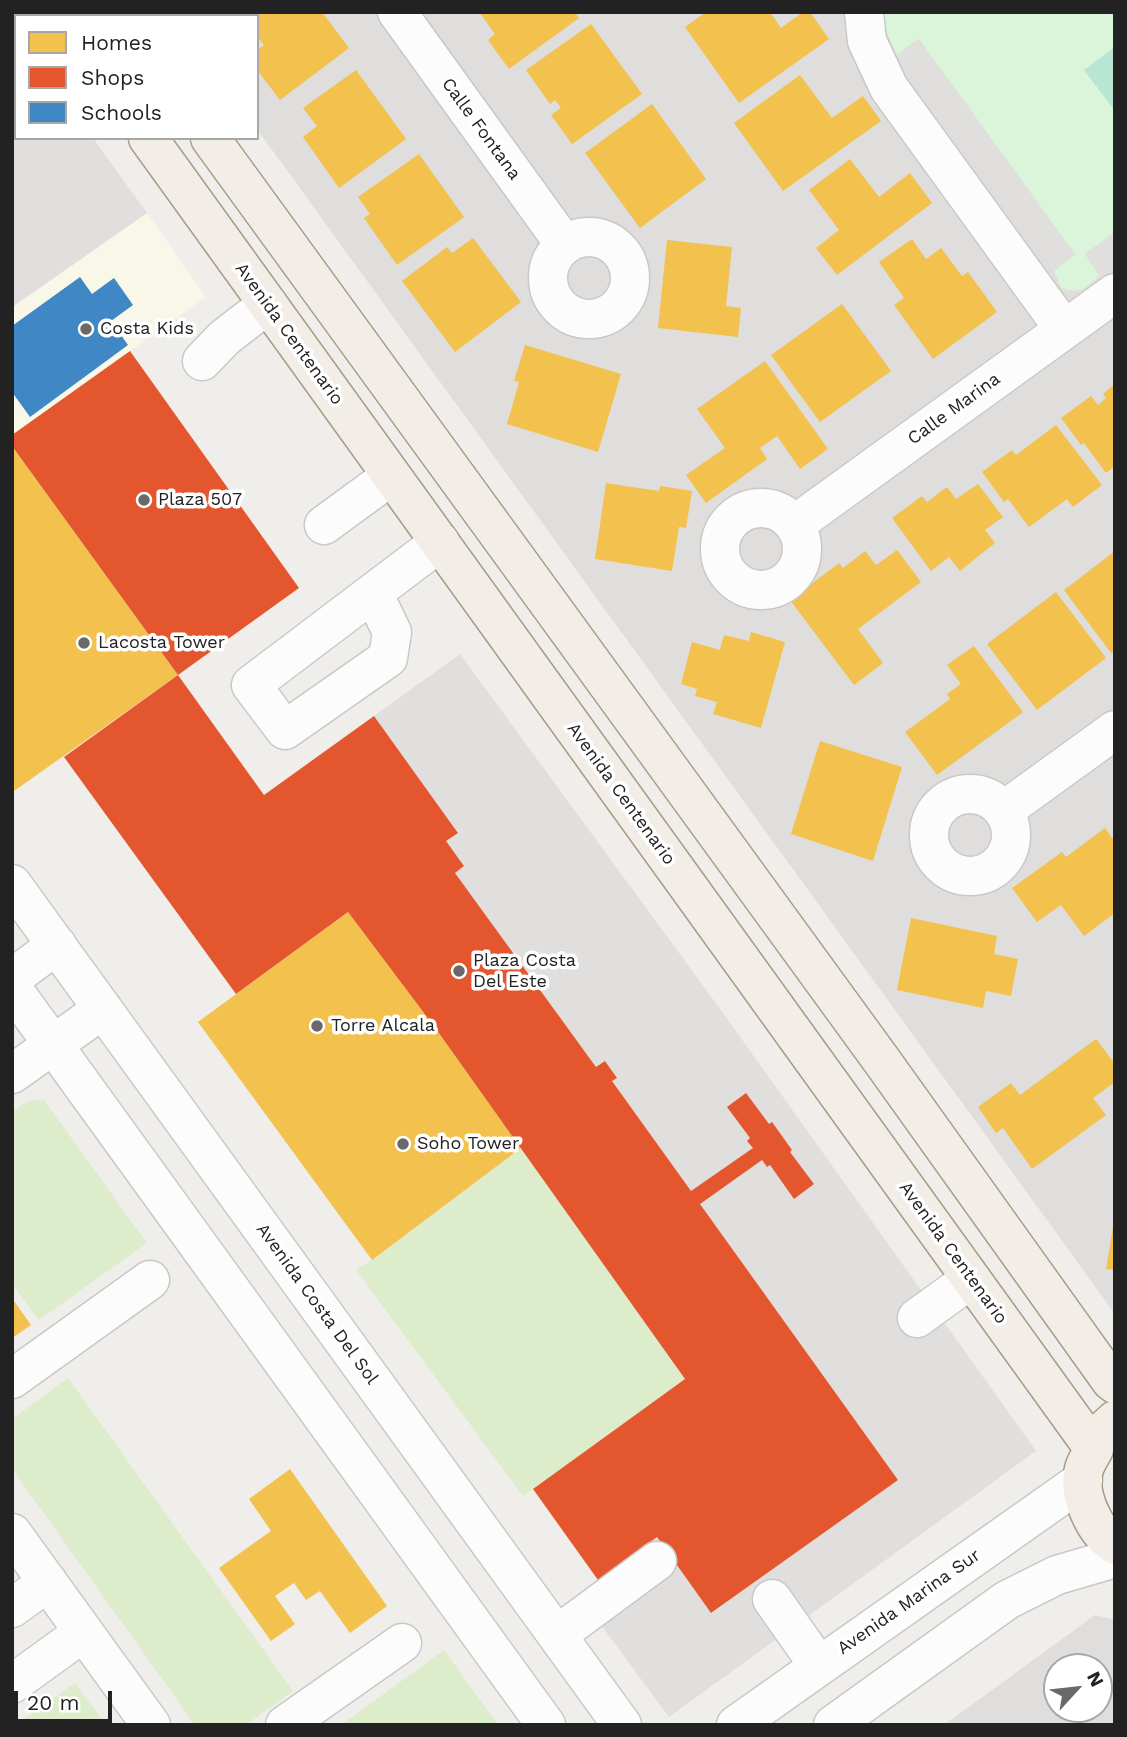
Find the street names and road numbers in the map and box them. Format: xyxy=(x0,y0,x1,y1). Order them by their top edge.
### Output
street label: Calle Fontana xyxy=(437,74,525,184)
street label: Avenida Centenario xyxy=(230,259,348,409)
street label: Calle Marina xyxy=(904,368,1004,450)
street label: Avenida Centenario xyxy=(562,719,680,869)
street label: Avenida Centenario xyxy=(894,1178,1012,1328)
street label: Avenida Costa Del Sol xyxy=(251,1219,383,1389)
street label: Avenida Marina Sur xyxy=(833,1545,985,1659)

